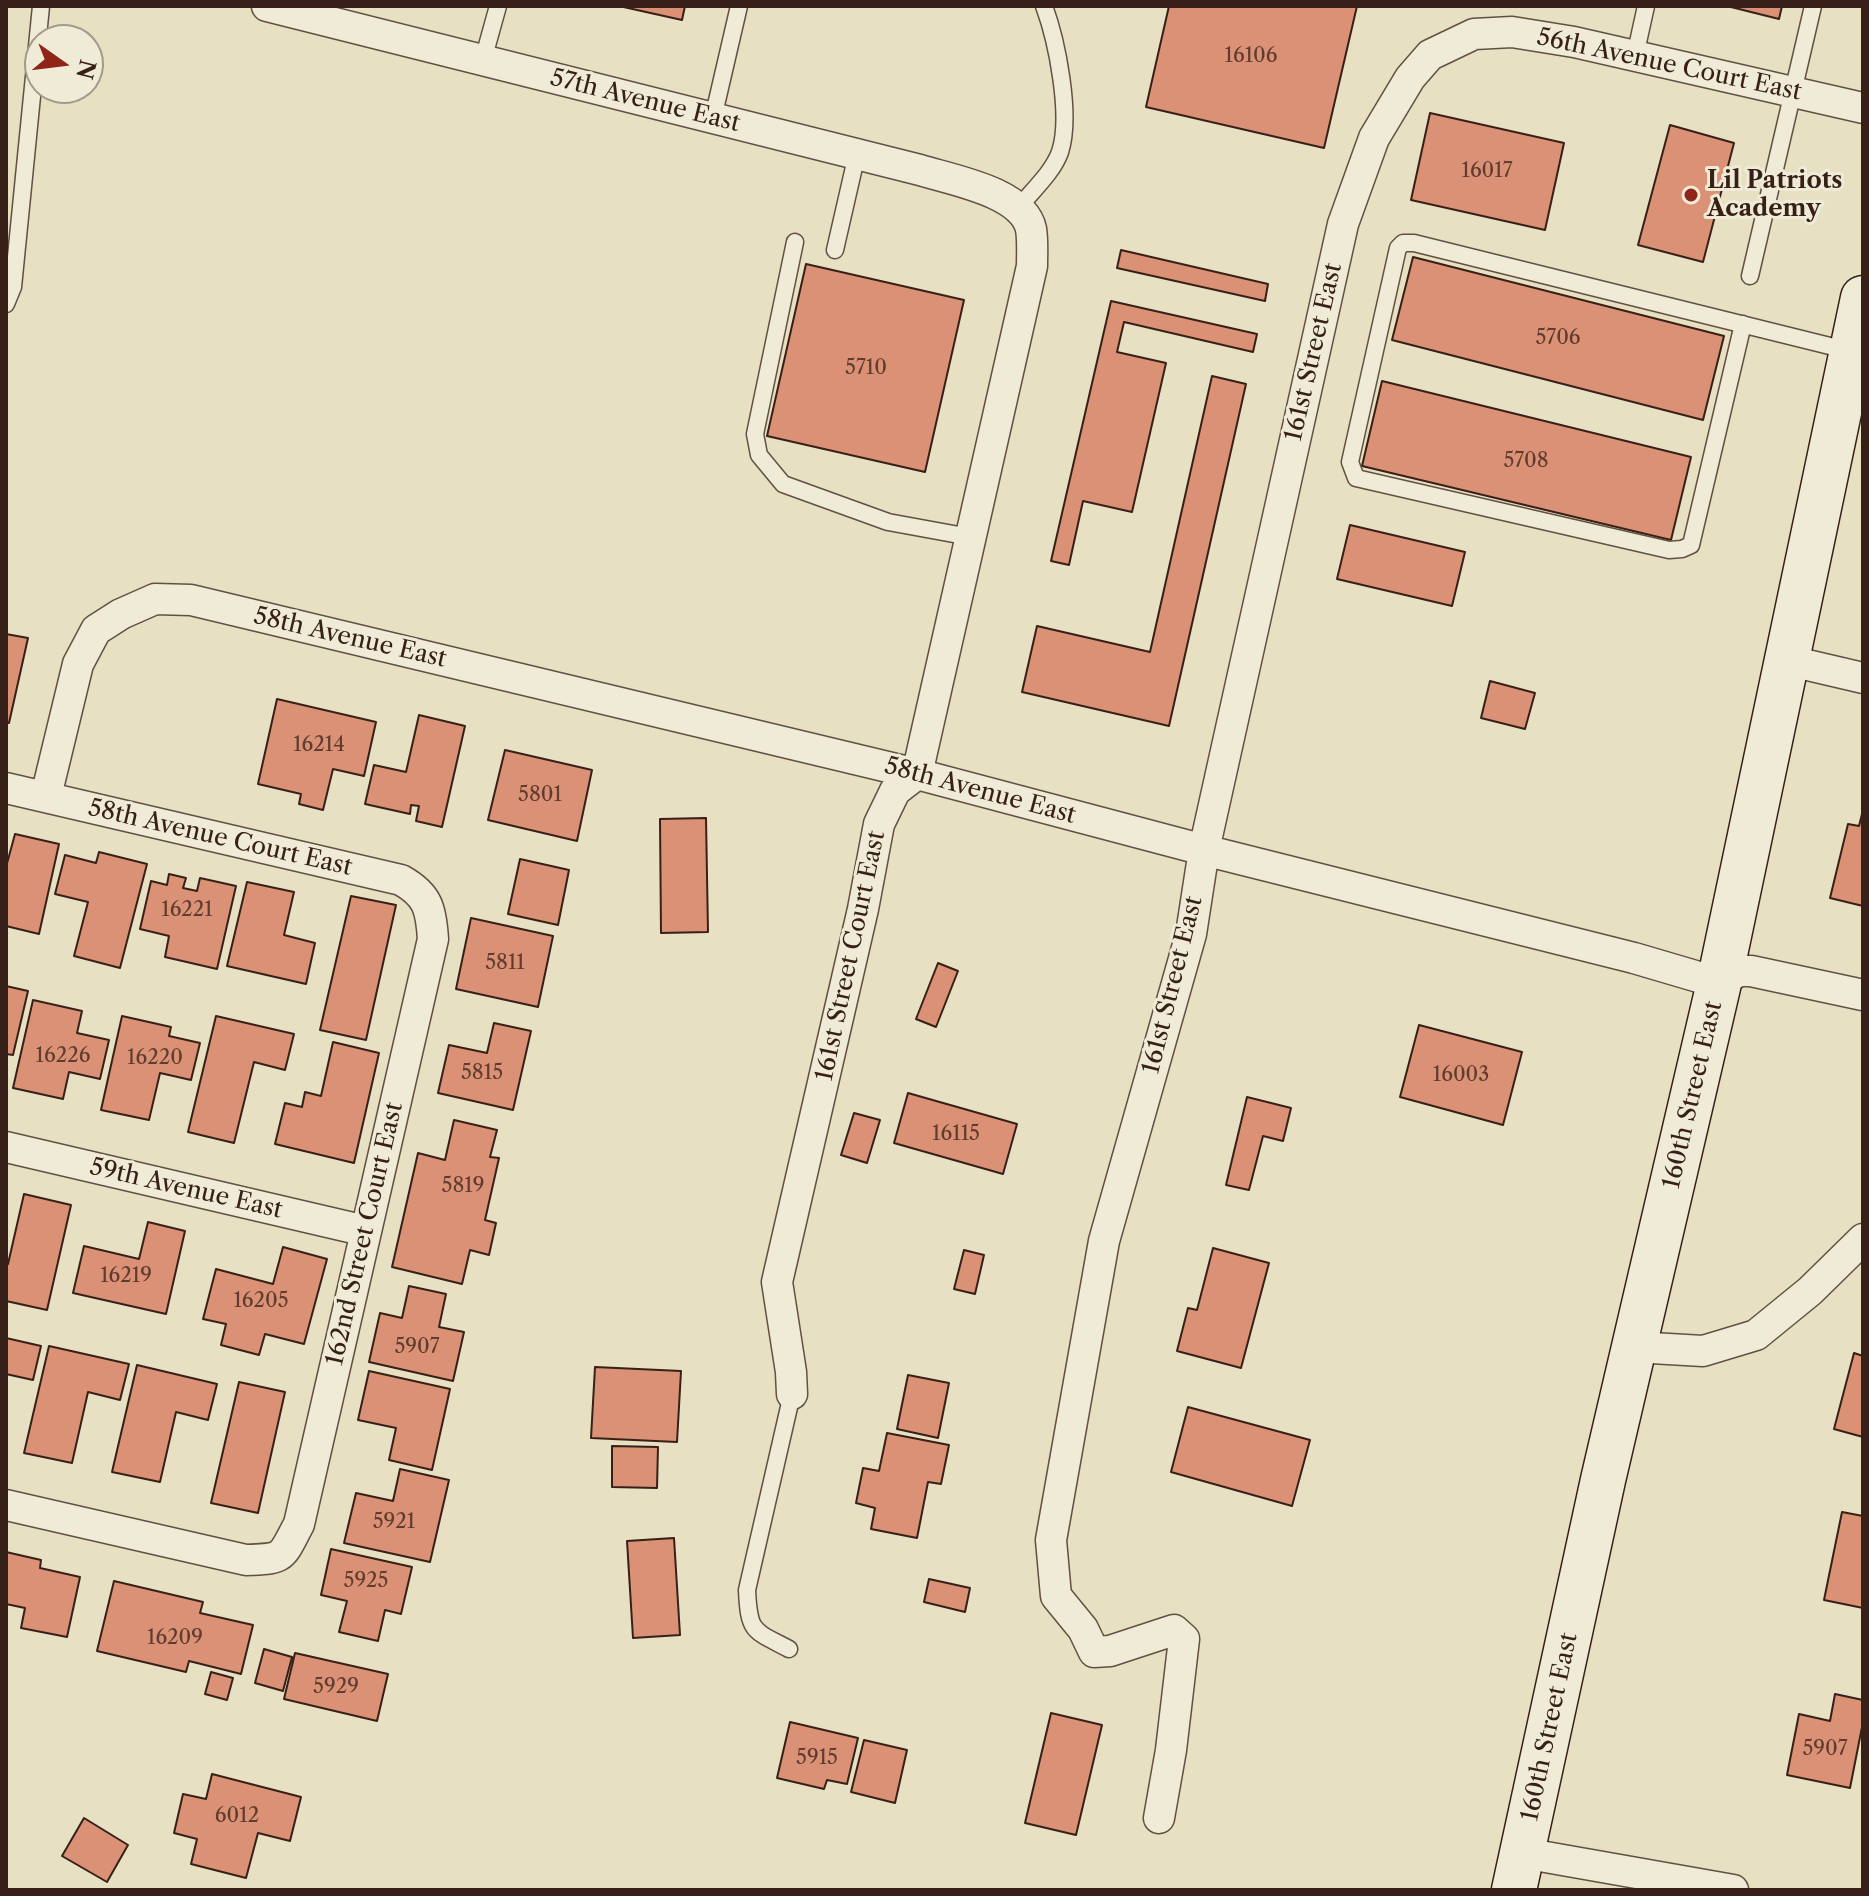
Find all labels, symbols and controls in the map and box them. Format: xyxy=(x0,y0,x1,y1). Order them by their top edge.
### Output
street label: 56th Avenue Court East xyxy=(1534,23,1804,107)
north arrow xyxy=(24,24,104,104)
house number: 16106 xyxy=(1225,44,1277,68)
text: N xyxy=(70,57,101,82)
street label: 57th Avenue East xyxy=(547,64,743,138)
house number: 16017 xyxy=(1461,159,1513,183)
place label: Lil Patriots Academy xyxy=(1707,167,1842,223)
marker: Lil Patriots Academy xyxy=(1682,186,1700,204)
street label: 161st Street East xyxy=(1280,260,1348,444)
house number: 5706 xyxy=(1535,326,1581,350)
house number: 5710 xyxy=(845,356,887,380)
house number: 5708 xyxy=(1503,449,1549,473)
street label: 58th Avenue East xyxy=(251,602,449,674)
house number: 16214 xyxy=(293,733,345,757)
street label: 58th Avenue East xyxy=(881,752,1079,830)
house number: 5801 xyxy=(518,783,562,807)
street label: 58th Avenue Court East xyxy=(85,794,355,882)
street label: 161st Street Court East xyxy=(810,828,892,1084)
street label: 161st Street East xyxy=(1137,893,1209,1077)
house number: 16221 xyxy=(161,898,213,922)
house number: 5811 xyxy=(485,951,525,975)
street label: 160th Street East xyxy=(1657,998,1729,1192)
house number: 16226 xyxy=(36,1044,90,1068)
house number: 16220 xyxy=(127,1046,183,1070)
house number: 5815 xyxy=(461,1061,503,1085)
house number: 16003 xyxy=(1433,1063,1489,1087)
street label: 162nd Street Court East xyxy=(321,1100,409,1368)
house number: 16115 xyxy=(932,1122,980,1146)
street label: 59th Avenue East xyxy=(87,1153,285,1225)
house number: 5819 xyxy=(442,1174,484,1198)
house number: 16219 xyxy=(100,1264,152,1288)
house number: 16205 xyxy=(233,1289,289,1313)
house number: 5907 xyxy=(394,1335,440,1359)
house number: 5921 xyxy=(373,1510,415,1534)
house number: 5925 xyxy=(344,1569,388,1593)
house number: 16209 xyxy=(147,1626,203,1650)
street label: 160th Street East xyxy=(1516,1630,1584,1824)
house number: 5929 xyxy=(313,1675,359,1699)
house number: 5907 xyxy=(1802,1737,1848,1761)
house number: 5915 xyxy=(796,1746,838,1770)
house number: 6012 xyxy=(215,1804,259,1828)

